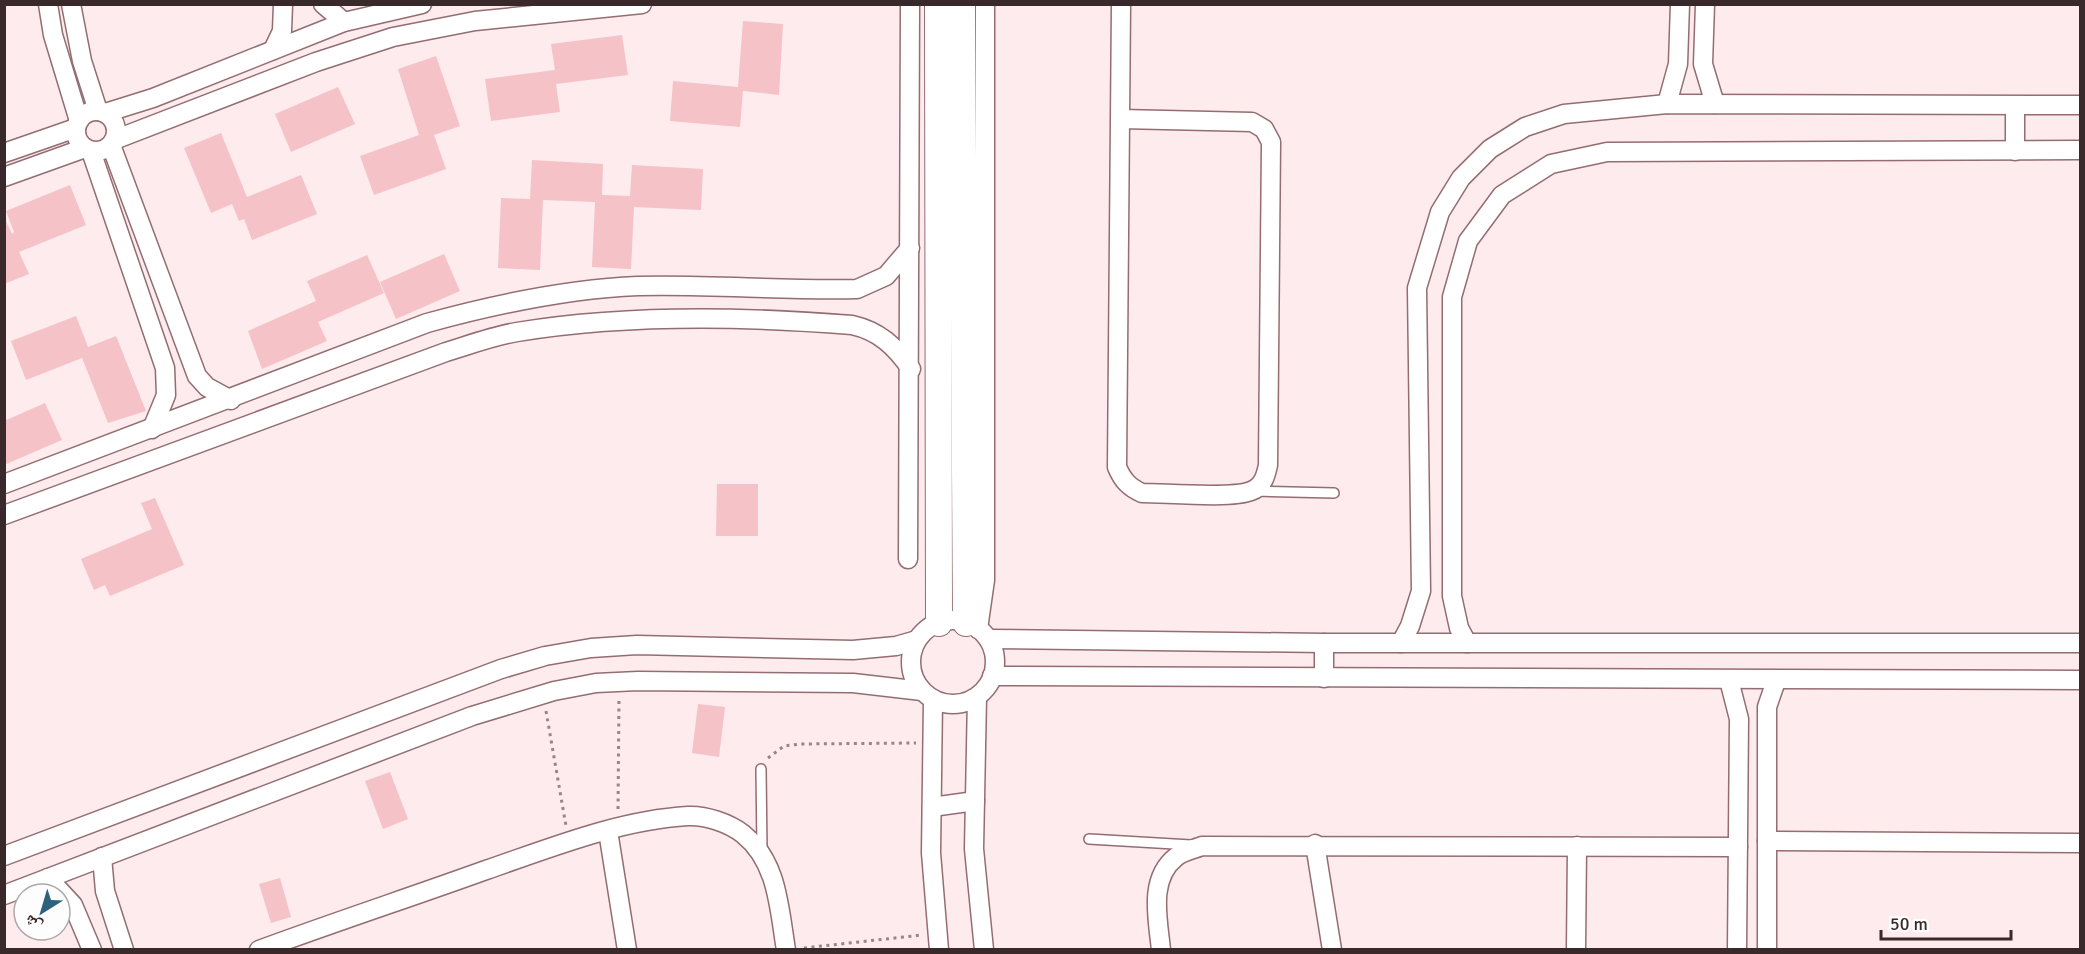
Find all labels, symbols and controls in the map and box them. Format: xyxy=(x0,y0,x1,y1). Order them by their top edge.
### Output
north arrow xyxy=(12,882,72,942)
scale bar xyxy=(1881,903,2012,941)
text: ش xyxy=(21,910,46,936)
text: 50 m xyxy=(1890,913,1928,935)

